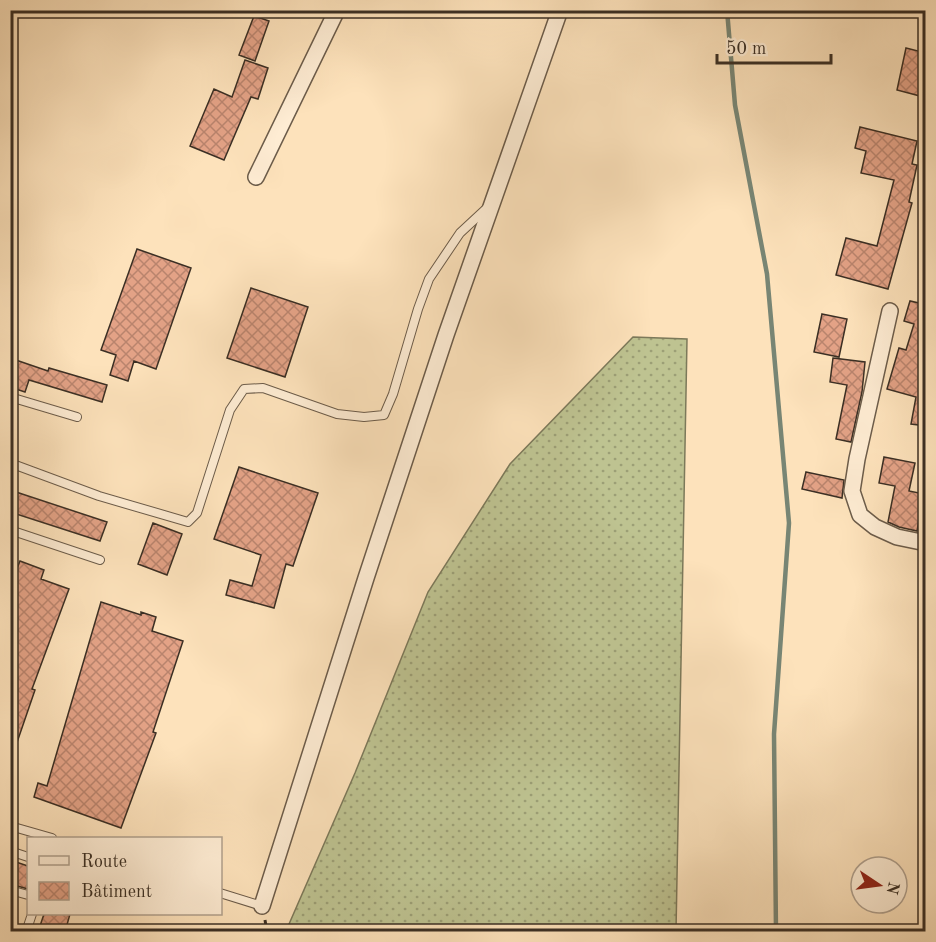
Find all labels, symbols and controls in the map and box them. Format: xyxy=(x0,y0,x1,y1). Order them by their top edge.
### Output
scale bar xyxy=(717,27,831,65)
text: 50 m xyxy=(726,40,766,58)
legend xyxy=(27,837,222,915)
text: Route xyxy=(81,853,127,871)
north arrow xyxy=(849,855,909,915)
text: N xyxy=(882,880,901,896)
text: Bâtiment xyxy=(81,883,152,901)

